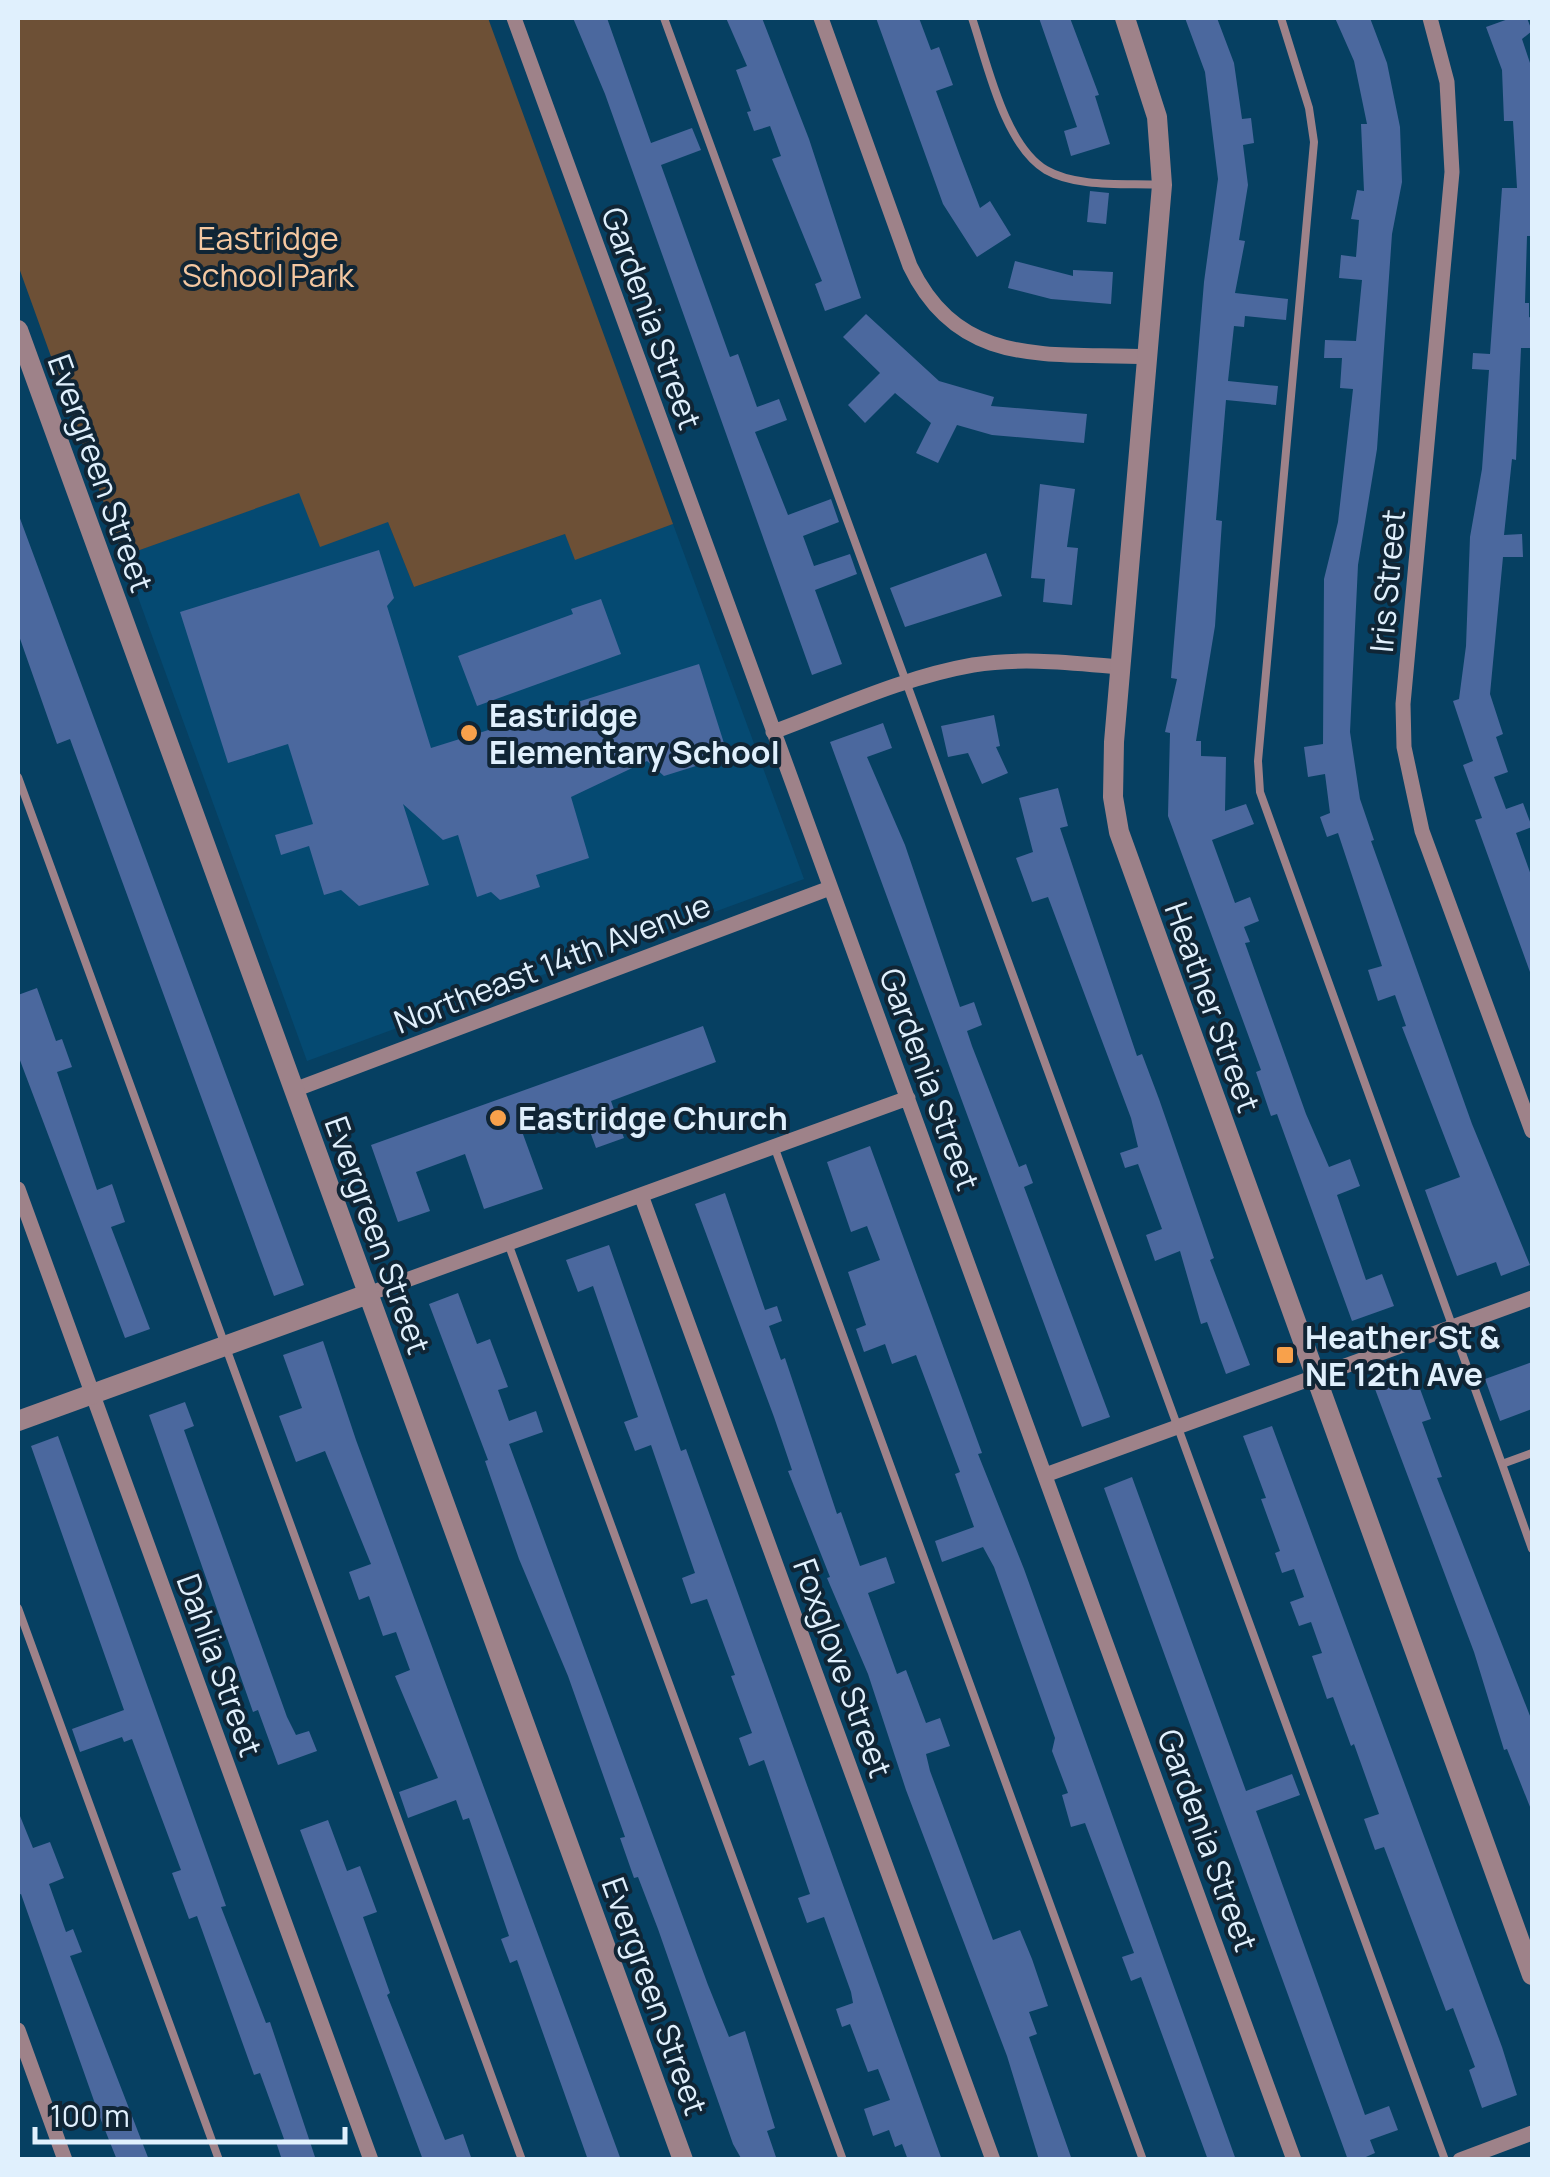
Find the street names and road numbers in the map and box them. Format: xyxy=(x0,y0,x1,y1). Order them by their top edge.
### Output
street label: Gardenia Street xyxy=(591,201,713,435)
street label: Evergreen Street xyxy=(38,348,164,598)
street label: Iris Street xyxy=(1359,508,1415,654)
street label: Northeast 14th Avenue xyxy=(388,882,716,1044)
street label: Heather Street xyxy=(1155,896,1271,1118)
street label: Gardenia Street xyxy=(869,962,991,1196)
street label: Evergreen Street xyxy=(315,1110,441,1360)
street label: Foxglove Street xyxy=(783,1552,903,1784)
street label: Dahlia Street xyxy=(167,1568,273,1762)
street label: Gardenia Street xyxy=(1147,1723,1269,1957)
street label: Evergreen Street xyxy=(592,1871,718,2121)

